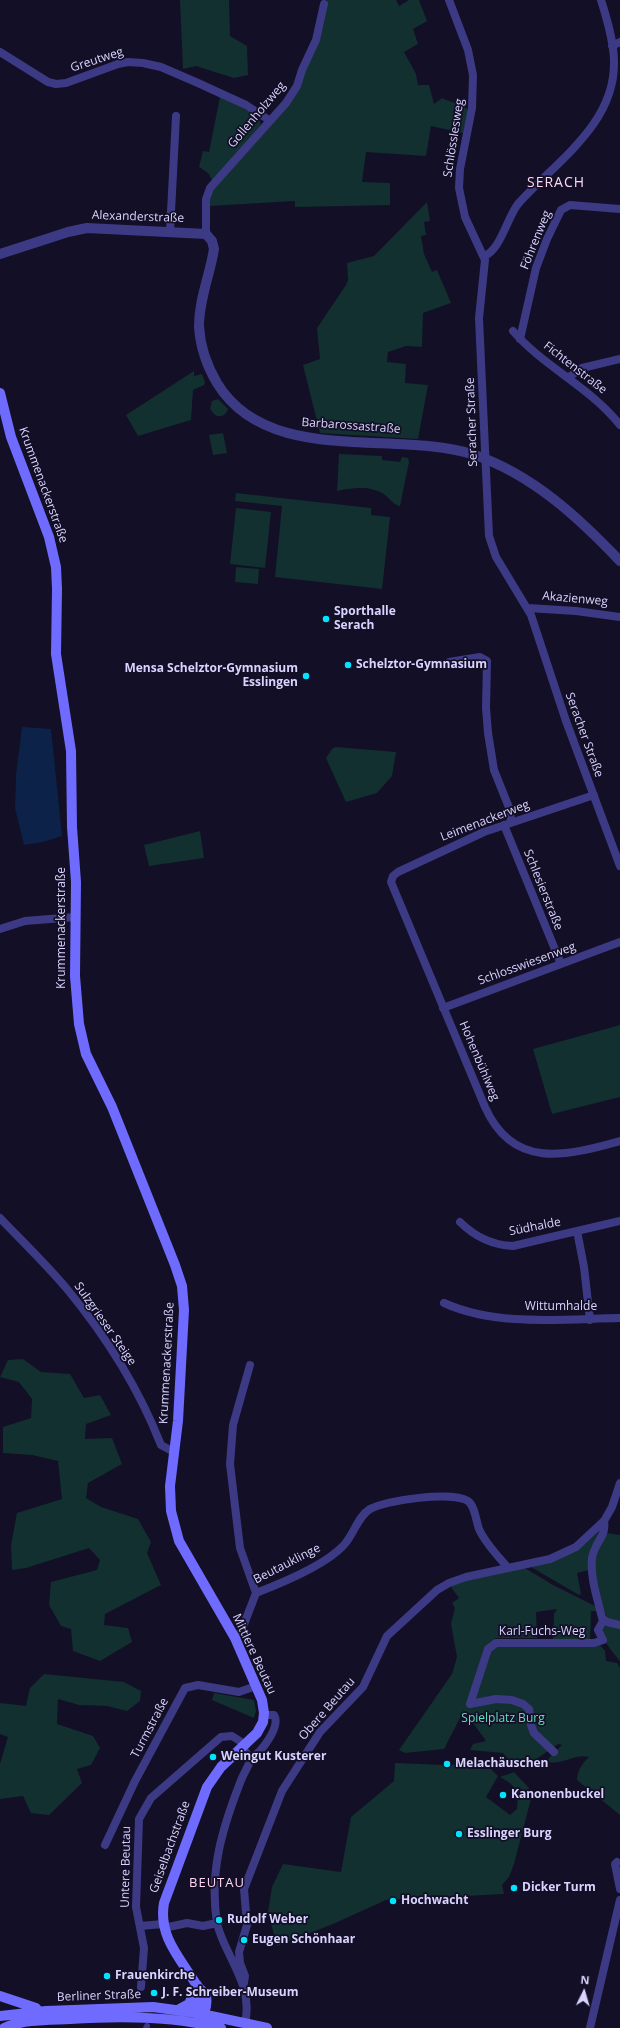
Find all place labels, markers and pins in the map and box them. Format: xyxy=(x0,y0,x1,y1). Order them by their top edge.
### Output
place label: Sporthalle Serach xyxy=(334,605,396,633)
marker: Sporthalle Serach xyxy=(321,614,331,624)
place label: Schelztor-Gymnasium xyxy=(356,658,487,672)
marker: Schelztor-Gymnasium xyxy=(343,660,353,670)
place label: Mensa Schelztor-Gymnasium Esslingen xyxy=(124,662,298,690)
marker: Mensa Schelztor-Gymnasium Esslingen xyxy=(301,671,311,681)
place label: Weingut Kusterer xyxy=(221,1750,326,1764)
marker: Weingut Kusterer xyxy=(208,1752,218,1762)
place label: Melachäuschen xyxy=(455,1757,549,1771)
marker: Melachäuschen xyxy=(442,1759,452,1769)
place label: Kanonenbuckel xyxy=(511,1788,604,1802)
marker: Kanonenbuckel xyxy=(498,1790,508,1800)
place label: Esslinger Burg xyxy=(467,1827,551,1841)
marker: Esslinger Burg xyxy=(454,1829,464,1839)
place label: Dicker Turm xyxy=(522,1881,596,1895)
marker: Dicker Turm xyxy=(509,1883,519,1893)
place label: Hochwacht xyxy=(401,1894,468,1908)
marker: Hochwacht xyxy=(388,1896,398,1906)
place label: Rudolf Weber xyxy=(227,1913,308,1927)
marker: Rudolf Weber xyxy=(214,1915,224,1925)
place label: Eugen Schönhaar xyxy=(252,1933,355,1947)
marker: Eugen Schönhaar xyxy=(239,1935,249,1945)
place label: Frauenkirche xyxy=(115,1969,195,1983)
marker: Frauenkirche xyxy=(102,1971,112,1981)
place label: J. F. Schreiber-Museum xyxy=(162,1986,298,2000)
marker: J. F. Schreiber-Museum xyxy=(149,1988,159,1998)

